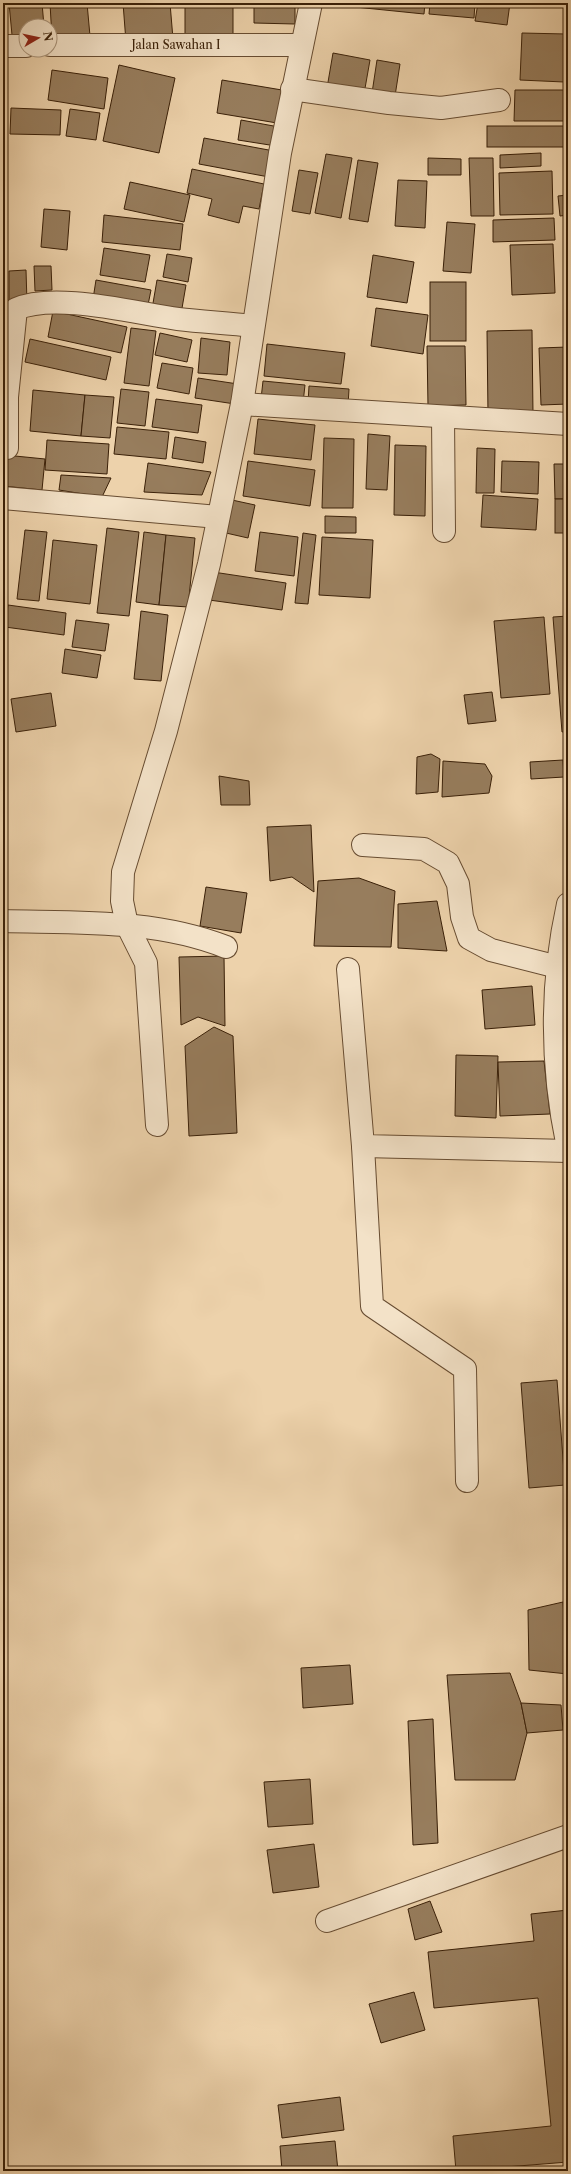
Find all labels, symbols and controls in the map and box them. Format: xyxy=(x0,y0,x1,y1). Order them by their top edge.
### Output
north arrow xyxy=(18,18,58,58)
text: N xyxy=(40,31,56,43)
street label: Jalan Sawahan I xyxy=(129,37,221,52)

